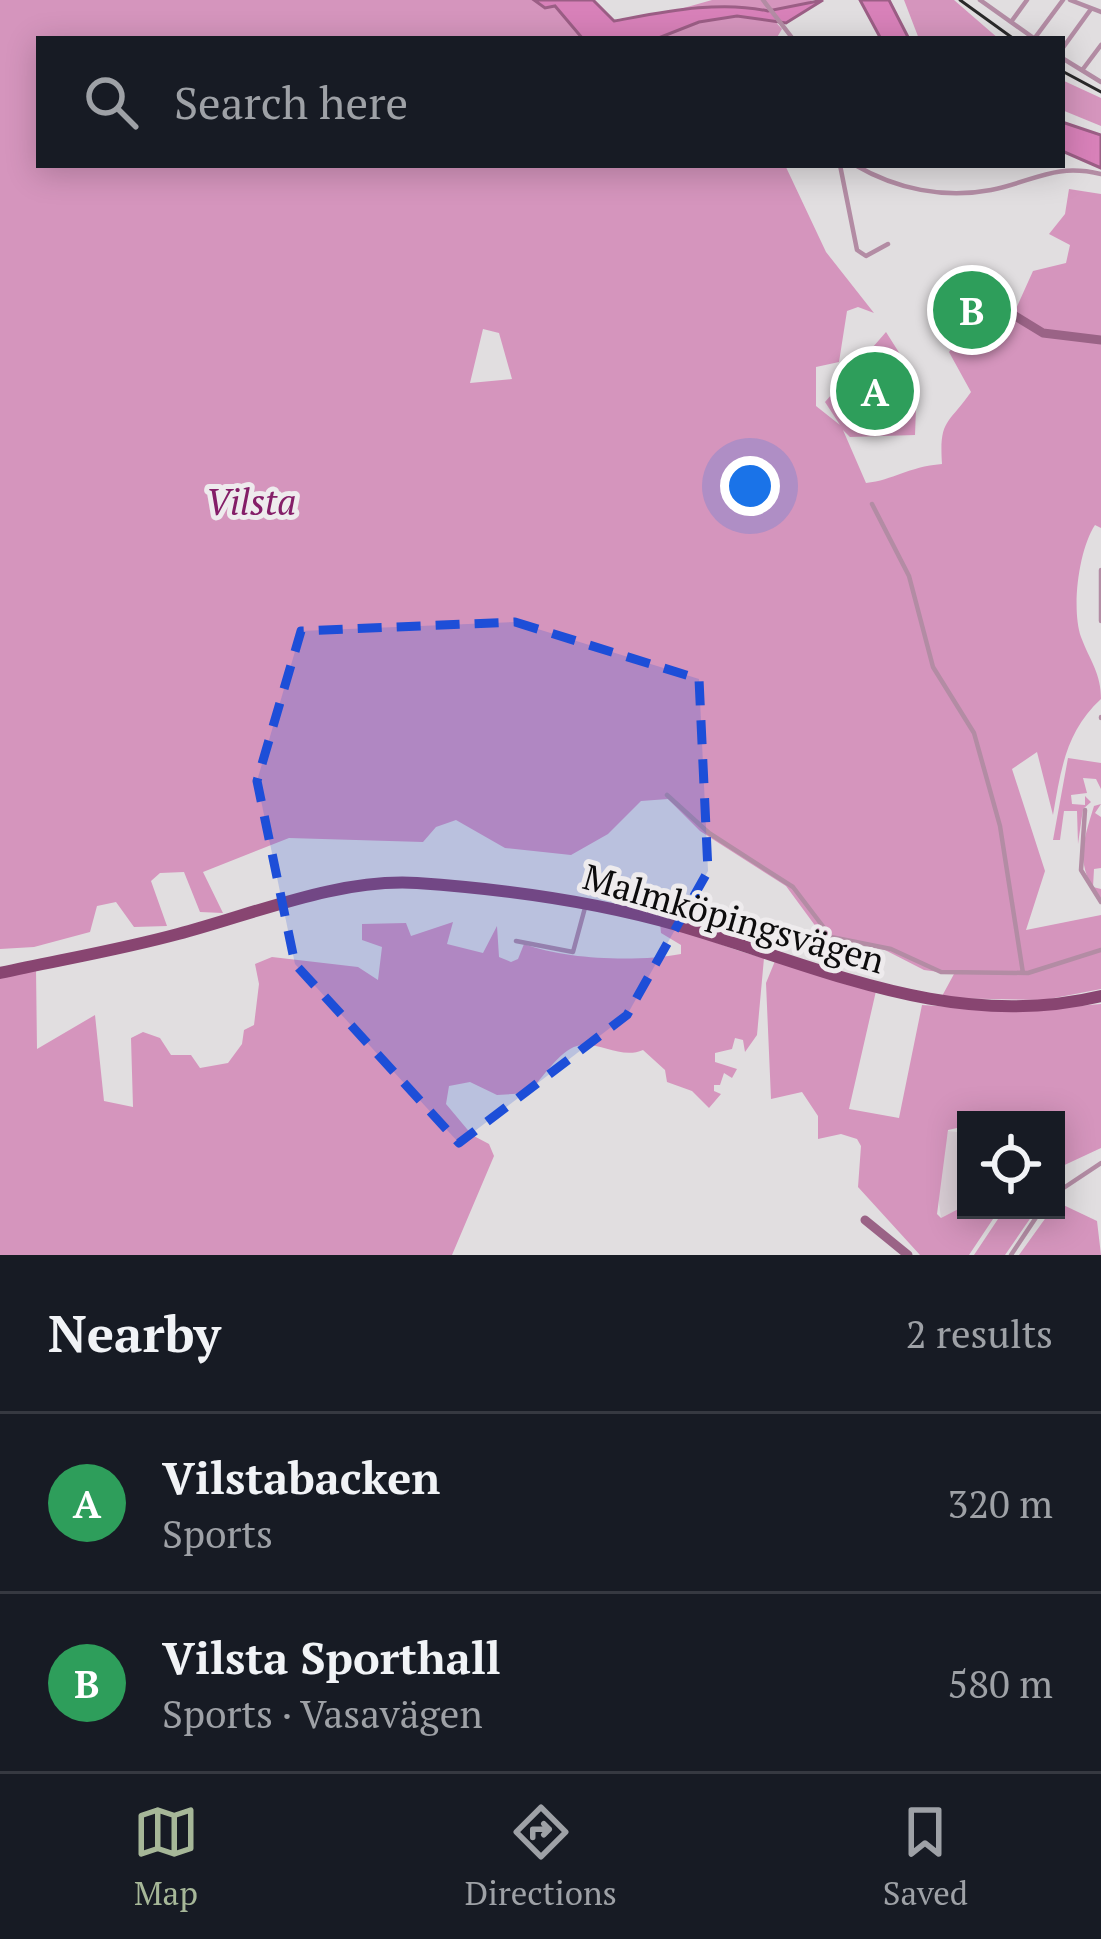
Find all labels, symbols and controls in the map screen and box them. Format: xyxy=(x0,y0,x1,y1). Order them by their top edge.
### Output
search box xyxy=(36,36,1065,168)
icon: search xyxy=(78,69,144,135)
text: Search here xyxy=(174,72,408,132)
pin: B xyxy=(933,265,1011,355)
pin: A xyxy=(836,346,914,436)
your location xyxy=(720,456,780,516)
park label: Vilsta xyxy=(206,478,296,525)
street label: Malmköpingsvägen xyxy=(578,853,890,983)
map controls xyxy=(957,1111,1065,1219)
button: locate xyxy=(957,1111,1065,1219)
text: Nearby xyxy=(48,1299,221,1367)
text: 2 results xyxy=(906,1307,1053,1359)
text: Vilstabacken xyxy=(162,1447,440,1507)
text: A xyxy=(73,1477,101,1529)
text: 320 m xyxy=(948,1477,1053,1529)
text: Sports xyxy=(162,1507,273,1559)
text: Vilsta Sporthall xyxy=(162,1627,501,1687)
text: B xyxy=(74,1657,100,1709)
text: 580 m xyxy=(948,1657,1053,1709)
text: Sports · Vasavägen xyxy=(162,1687,483,1739)
tab: Map xyxy=(133,1799,199,1914)
tab: Directions xyxy=(465,1799,617,1914)
tab: Saved xyxy=(883,1799,968,1914)

